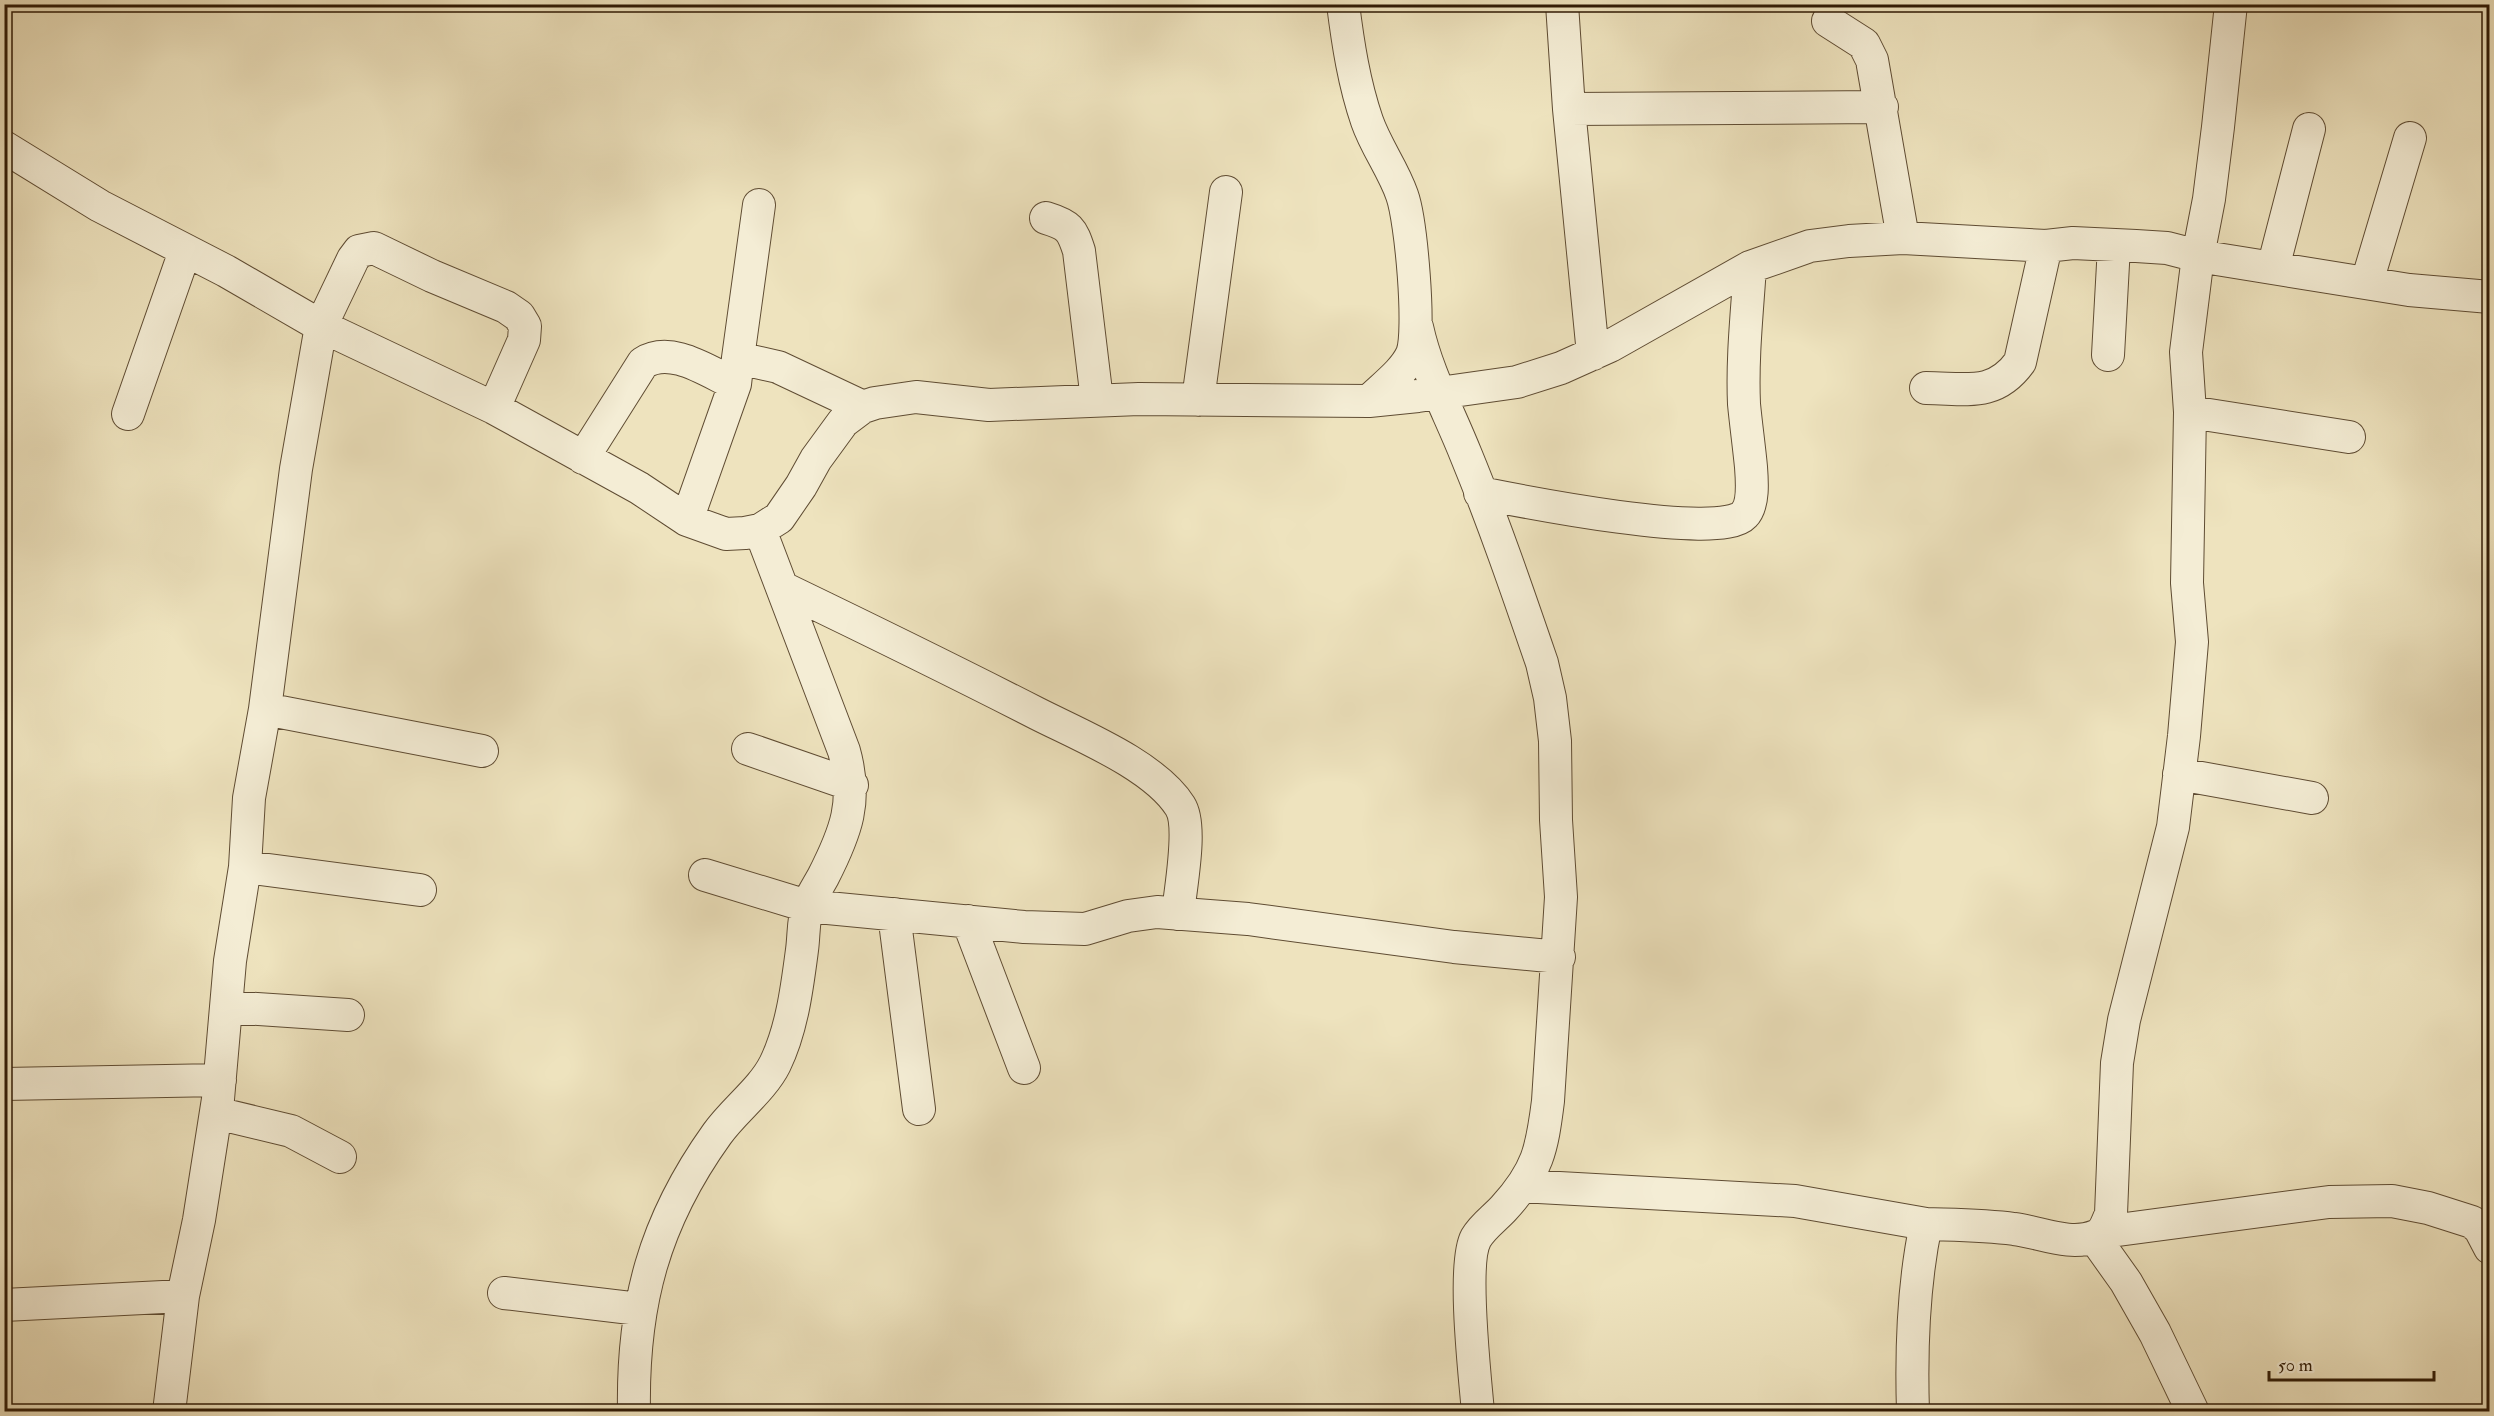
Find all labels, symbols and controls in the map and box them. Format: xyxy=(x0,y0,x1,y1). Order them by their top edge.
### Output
scale bar xyxy=(2269,1344,2434,1382)
text: 50 m xyxy=(2278,1354,2313,1377)

